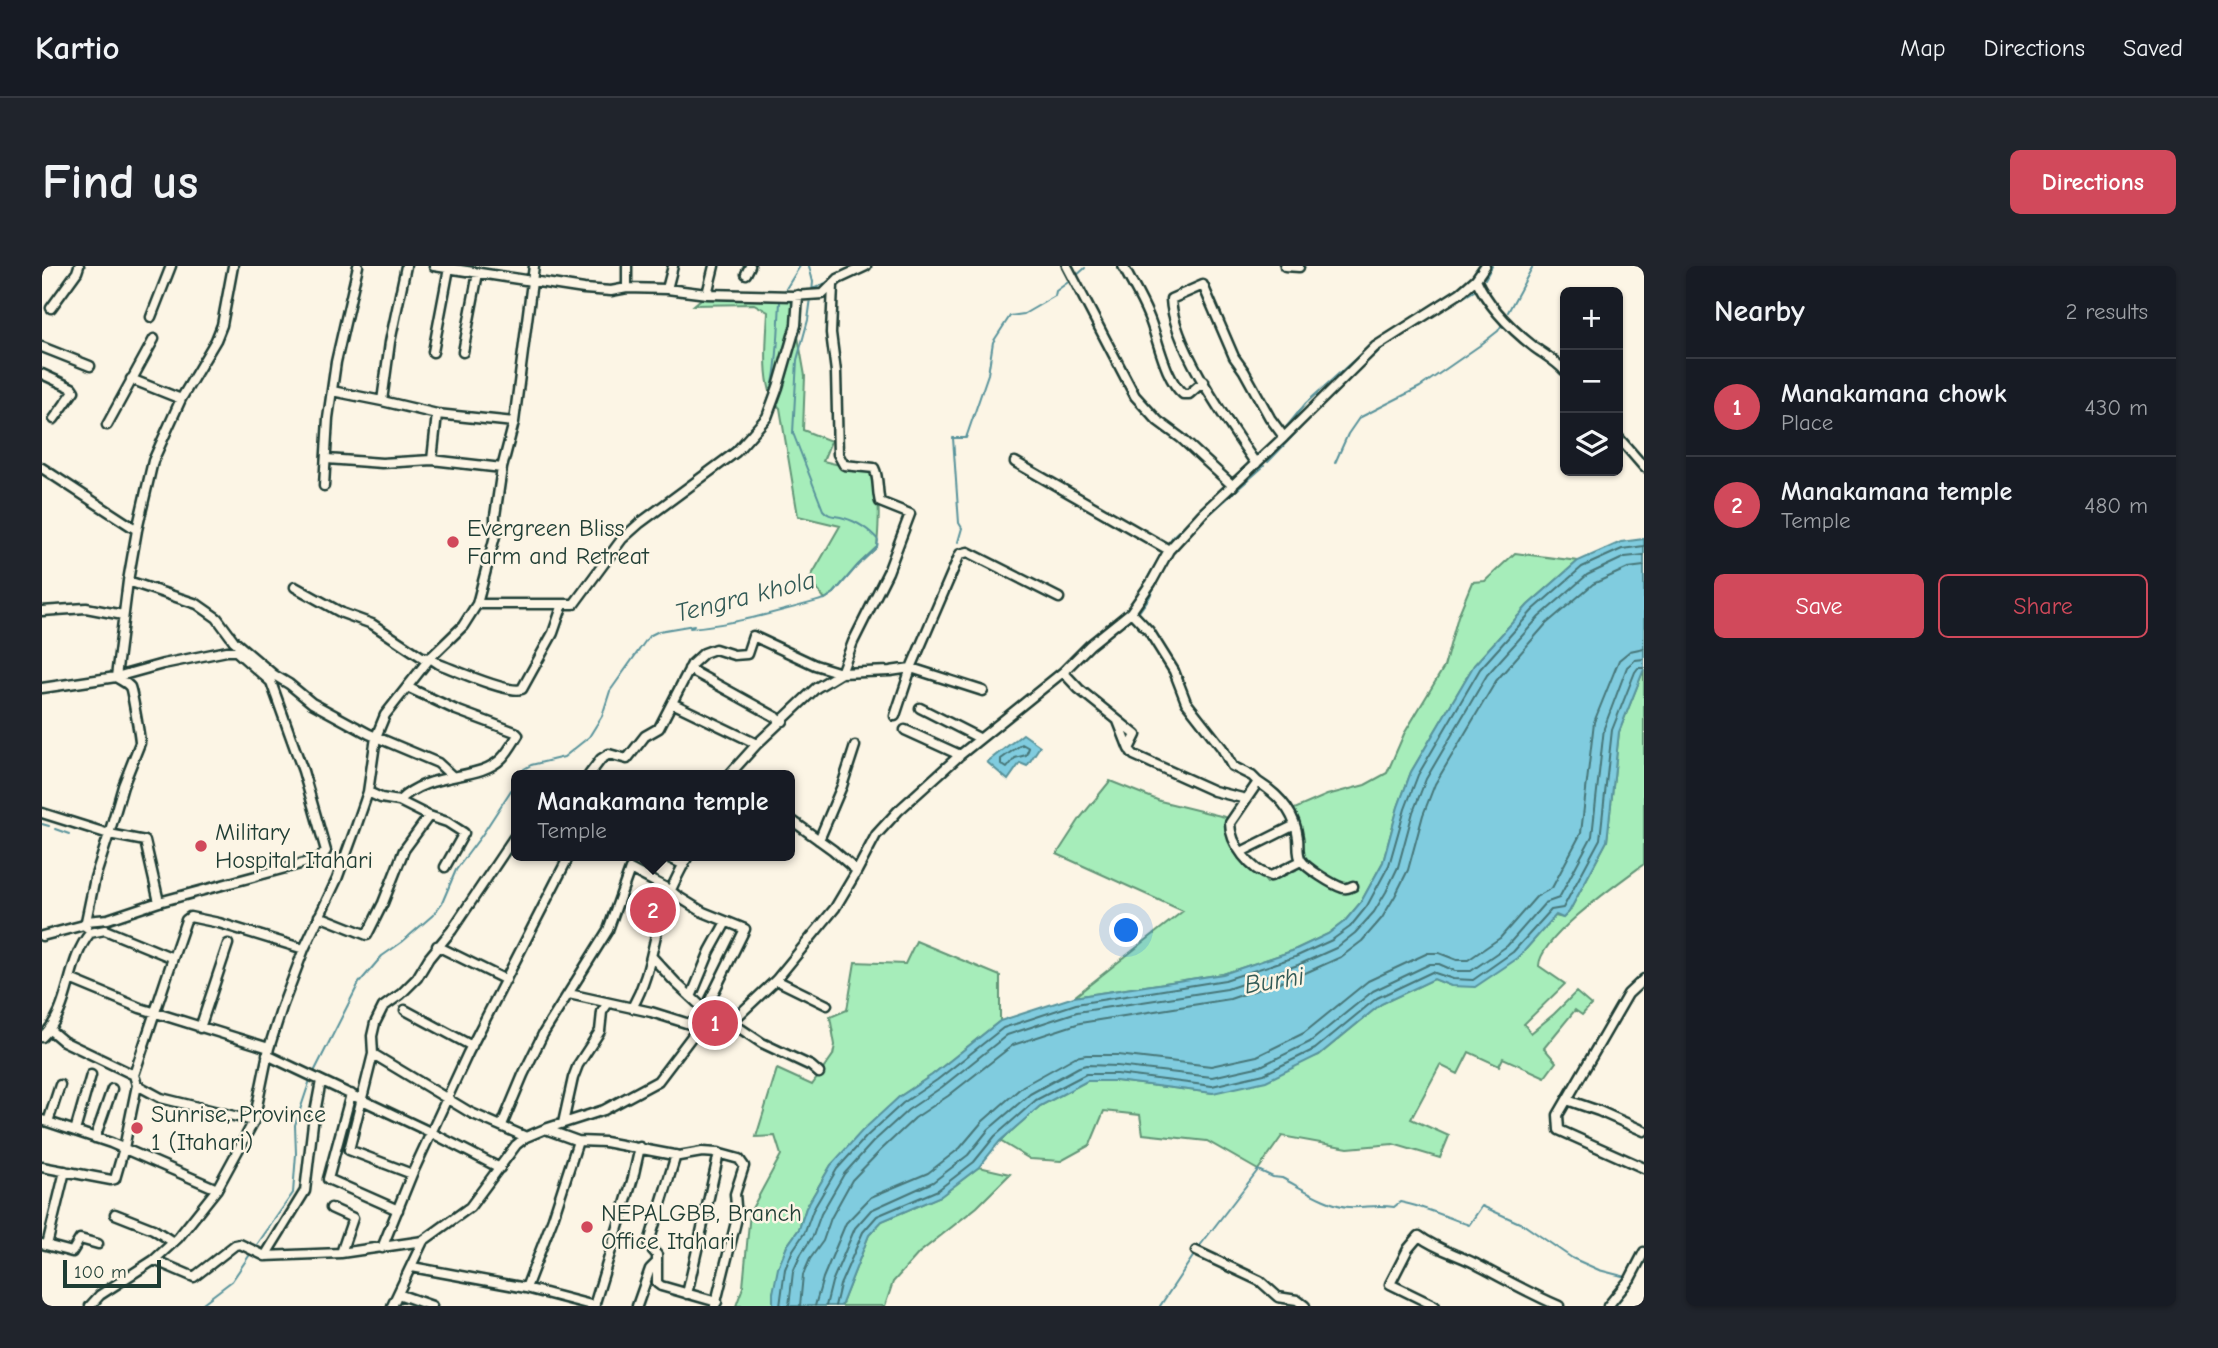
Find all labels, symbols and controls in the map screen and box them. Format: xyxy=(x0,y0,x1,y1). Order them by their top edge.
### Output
text: Kartio xyxy=(35,29,120,67)
text: Map xyxy=(1900,34,1946,62)
text: Directions xyxy=(1984,34,2085,62)
text: Saved xyxy=(2123,34,2183,62)
button: Directions xyxy=(2010,150,2176,214)
text: Find us xyxy=(42,154,198,210)
map controls xyxy=(1560,287,1623,476)
button: + xyxy=(1560,287,1623,350)
text: Nearby xyxy=(1714,294,1805,329)
text: 2 results xyxy=(2066,298,2148,325)
button: − xyxy=(1560,350,1623,413)
text: Manakamana chowk xyxy=(1781,379,2007,409)
text: 1 xyxy=(1732,394,1742,421)
text: 430 m xyxy=(2085,394,2148,421)
text: Place xyxy=(1781,409,1833,436)
button: layers xyxy=(1560,413,1623,476)
text: Manakamana temple xyxy=(1781,477,2012,507)
text: 2 xyxy=(1731,492,1743,519)
text: 480 m xyxy=(2084,492,2148,519)
text: Temple xyxy=(1781,507,1850,534)
place label: Evergreen Bliss Farm and Retreat xyxy=(467,514,650,570)
marker: Evergreen Bliss Farm and Retreat xyxy=(445,534,461,550)
water label: Tengra khola xyxy=(672,565,818,629)
button: Save xyxy=(1714,574,1924,638)
button: Share xyxy=(1938,574,2148,638)
popup xyxy=(511,770,795,861)
text: Manakamana temple xyxy=(537,787,769,817)
text: Temple xyxy=(537,817,607,844)
place label: Military Hospital Itahari xyxy=(215,818,373,874)
marker: Military Hospital Itahari xyxy=(193,838,209,854)
pin: 2 xyxy=(630,884,676,936)
your location xyxy=(1109,913,1143,947)
water label: Burhi xyxy=(1242,961,1307,1000)
pin: 1 xyxy=(692,997,738,1049)
place label: Sunrise, Province 1 (Itahari) xyxy=(151,1100,326,1156)
marker: Sunrise, Province 1 (Itahari) xyxy=(129,1120,145,1136)
place label: NEPALGBB, Branch Office Itahari xyxy=(601,1199,802,1255)
marker: NEPALGBB, Branch Office Itahari xyxy=(579,1219,595,1235)
scale bar xyxy=(63,1257,161,1289)
text: 100 m xyxy=(74,1261,127,1283)

